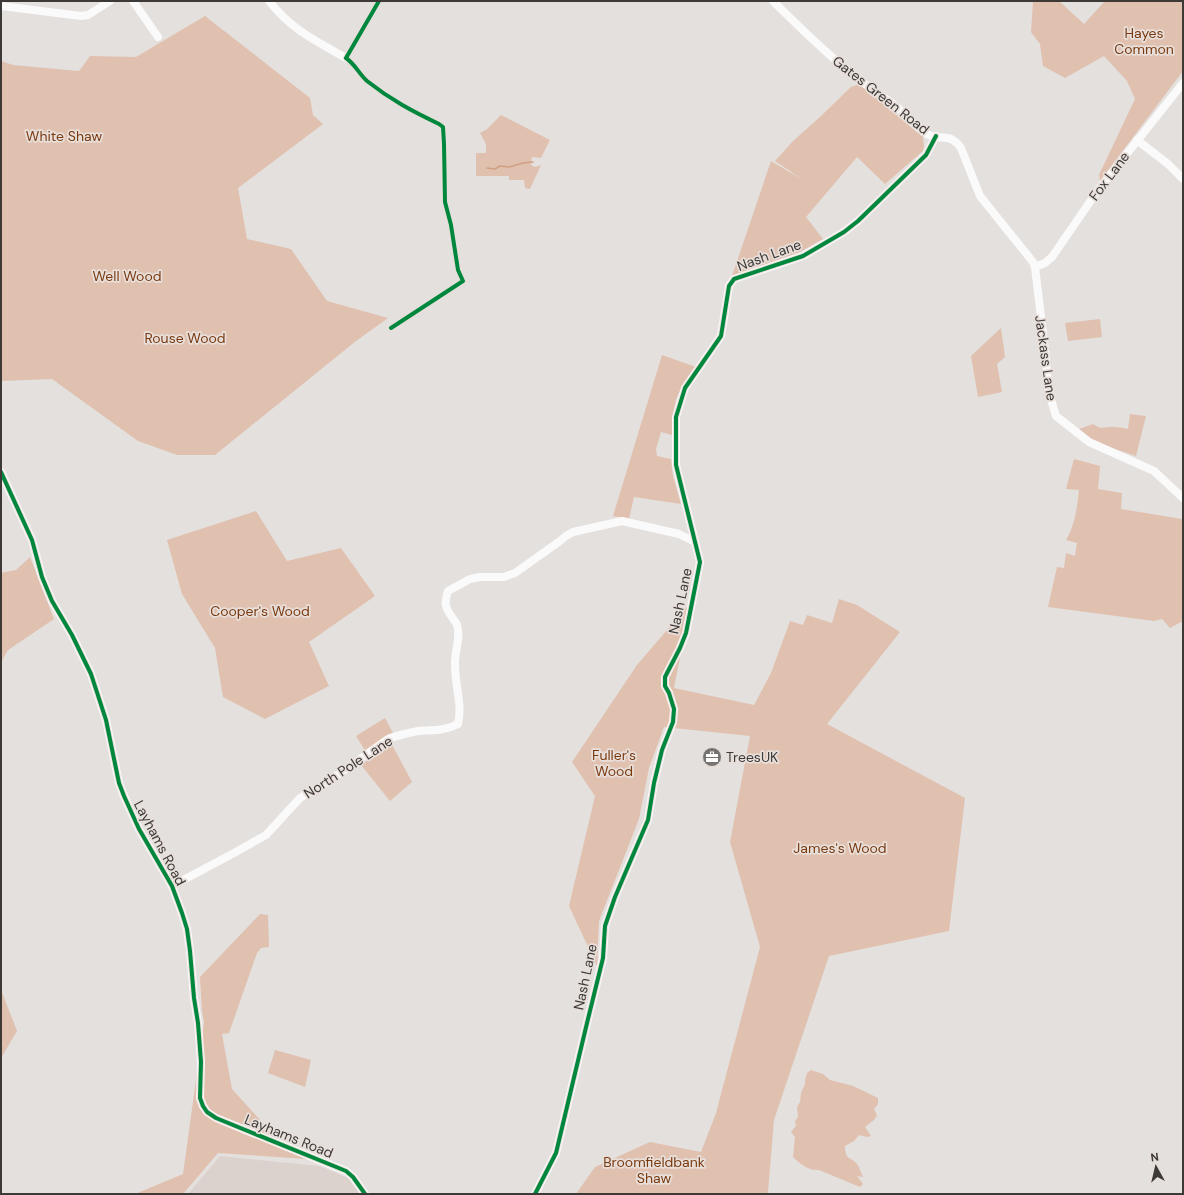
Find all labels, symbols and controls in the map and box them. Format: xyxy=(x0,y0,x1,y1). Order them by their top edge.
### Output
park label: Hayes Common xyxy=(1114,24,1174,58)
street label: Gates Green Road xyxy=(829,52,933,138)
park label: White Shaw xyxy=(26,127,102,145)
street label: Fox Lane xyxy=(1085,148,1133,204)
street label: Nash Lane xyxy=(734,235,804,275)
park label: Well Wood xyxy=(93,267,161,285)
street label: Jackass Lane xyxy=(1031,314,1061,402)
park label: Rouse Wood xyxy=(144,329,226,347)
street label: Nash Lane xyxy=(664,566,696,636)
park label: Cooper's Wood xyxy=(210,602,310,620)
street label: North Pole Lane xyxy=(300,732,396,802)
park label: Fuller's Wood xyxy=(592,746,636,780)
office icon: TreesUK xyxy=(701,746,723,768)
place label: TreesUK xyxy=(726,748,778,766)
street label: Layhams Road xyxy=(130,797,190,889)
park label: James's Wood xyxy=(793,839,887,857)
street label: Nash Lane xyxy=(569,942,601,1012)
street label: Layhams Road xyxy=(242,1110,336,1162)
north arrow xyxy=(1136,1147,1176,1187)
text: N xyxy=(1150,1150,1160,1165)
park label: Broomfieldbank Shaw xyxy=(603,1153,705,1187)

